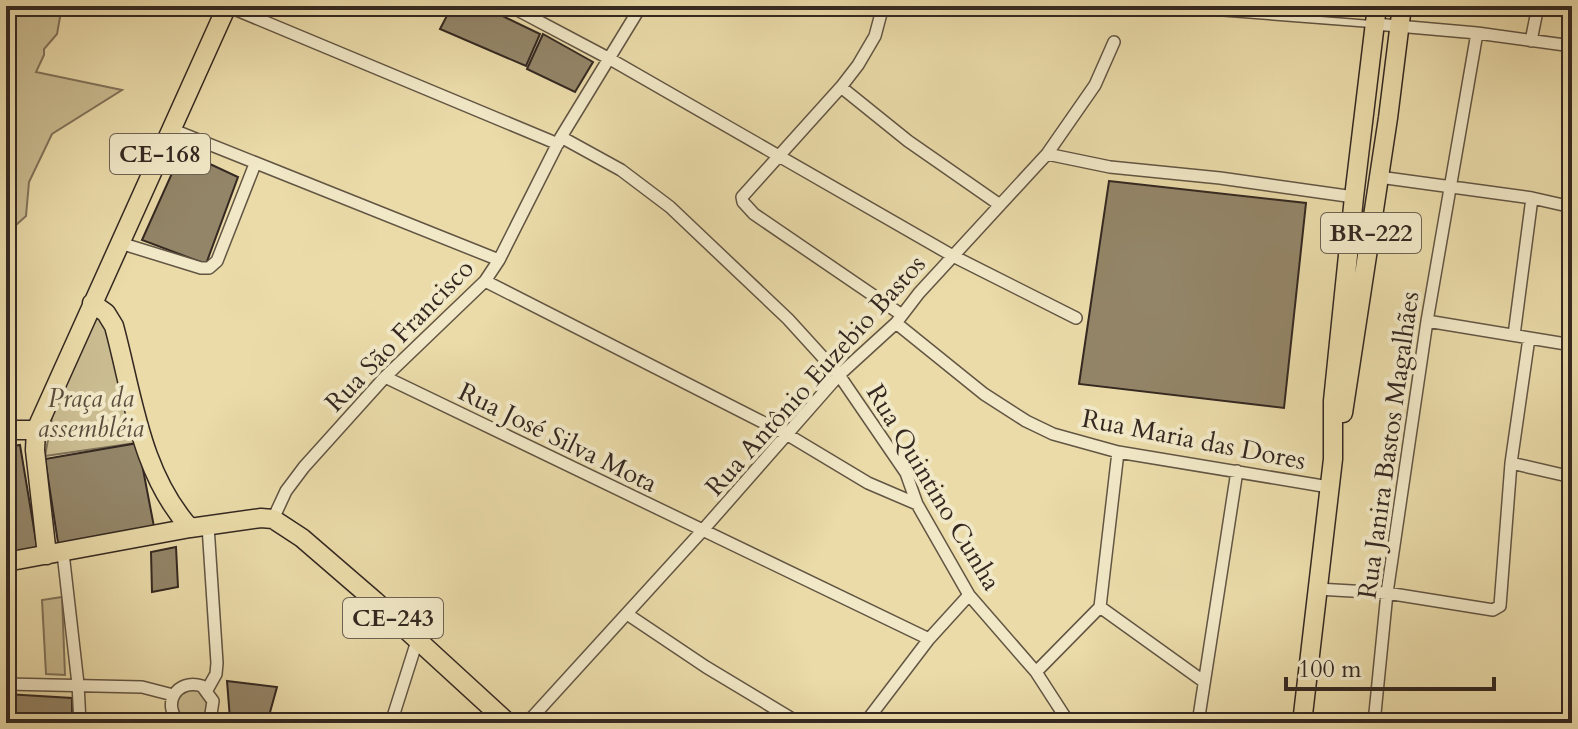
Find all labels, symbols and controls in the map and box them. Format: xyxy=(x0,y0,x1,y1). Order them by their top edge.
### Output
road number: CE-168 xyxy=(110,134,210,174)
road number: BR-222 xyxy=(1321,213,1421,253)
street label: Rua Antônio Euzebio Bastos xyxy=(697,247,933,504)
street label: Rua São Francisco xyxy=(317,251,481,419)
street label: Rua Janira Bastos Magalhães xyxy=(1350,289,1427,601)
street label: Rua José Silva Mota xyxy=(453,374,663,501)
street label: Rua Quintino Cunha xyxy=(858,377,1009,597)
park label: Praça da assembléia xyxy=(38,381,144,446)
street label: Rua Maria das Dores xyxy=(1079,401,1309,478)
road number: CE-243 xyxy=(343,598,443,638)
scale bar xyxy=(1286,641,1494,691)
text: 100 m xyxy=(1298,653,1362,686)

